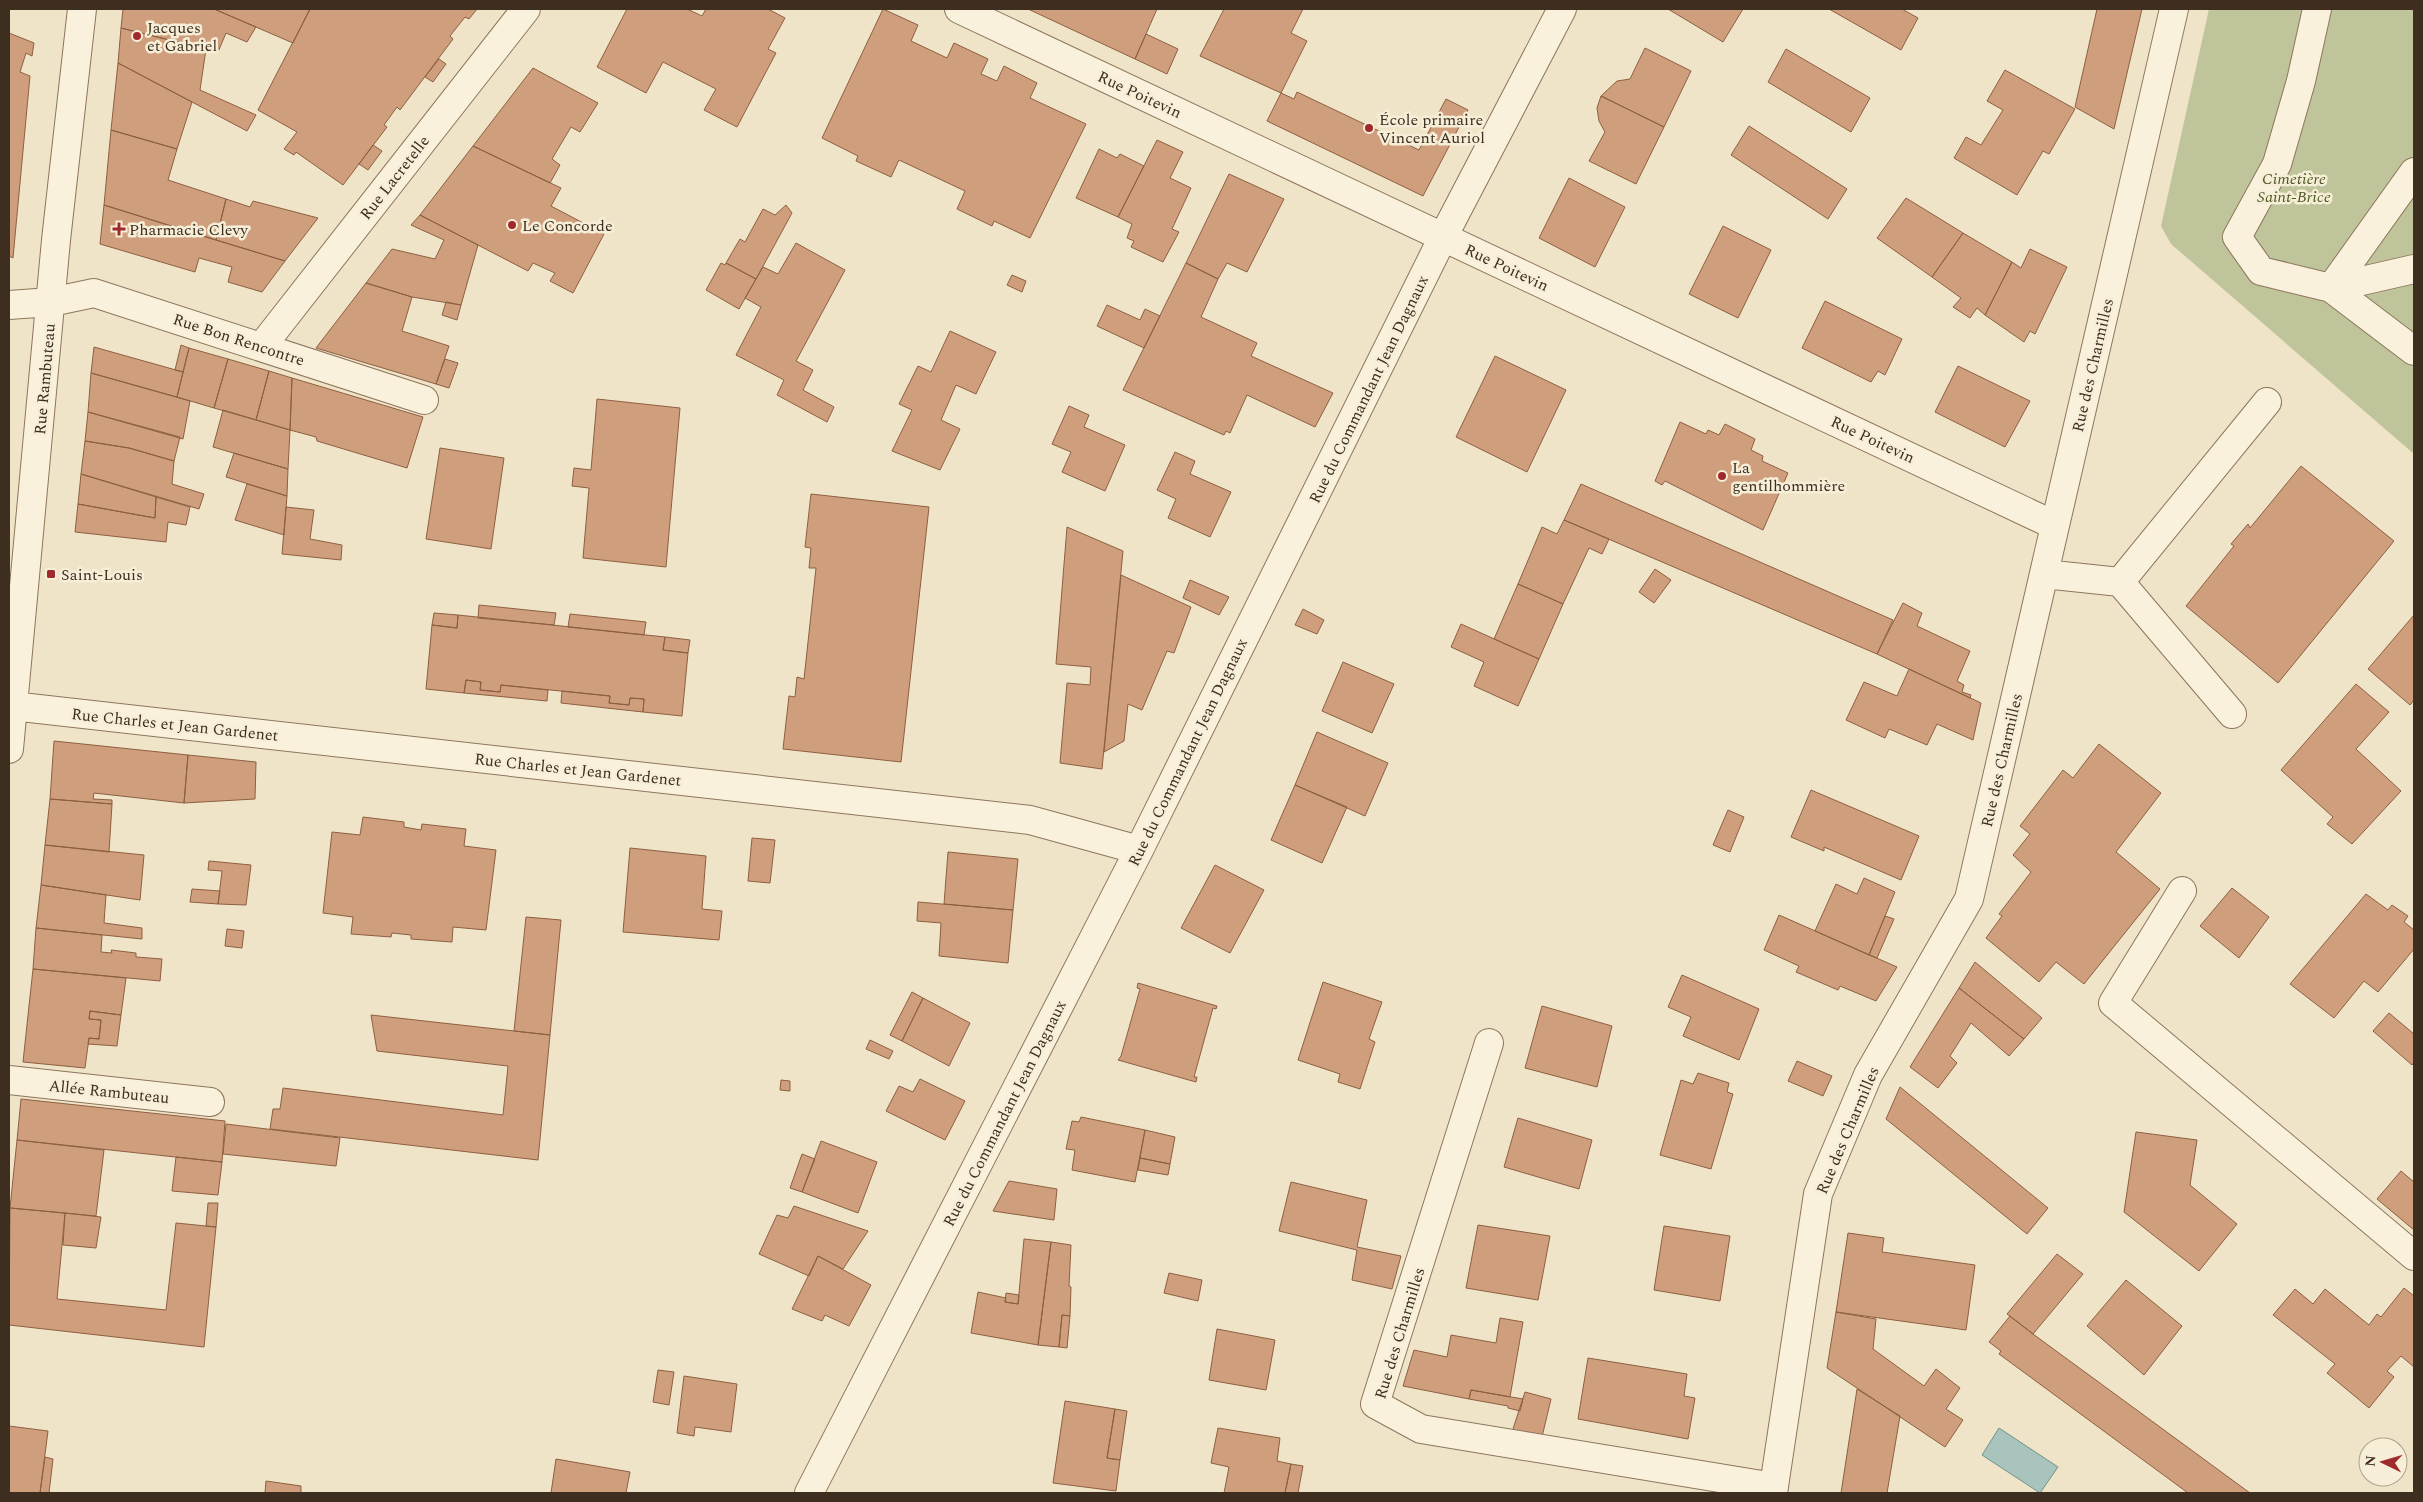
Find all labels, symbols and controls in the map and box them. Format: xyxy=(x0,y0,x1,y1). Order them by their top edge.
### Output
place label: Jacques et Gabriel xyxy=(147,16,217,58)
marker: Jacques et Gabriel xyxy=(131,30,143,42)
street label: Rue Poitevin xyxy=(1094,65,1186,125)
place label: École primaire Vincent Auriol xyxy=(1379,108,1485,150)
marker: École primaire Vincent Auriol xyxy=(1363,122,1375,134)
street label: Rue Lacretelle xyxy=(354,130,436,225)
park label: Cimetière Saint-Brice xyxy=(2257,167,2331,209)
place label: Le Concorde xyxy=(522,214,613,238)
place label: Pharmacie Clevy xyxy=(129,218,249,242)
marker: Le Concorde xyxy=(506,219,518,231)
marker: Pharmacie Clevy xyxy=(113,223,125,235)
street label: Rue Poitevin xyxy=(1461,238,1553,298)
street label: Rue du Commandant Jean Dagnaux xyxy=(1303,271,1435,508)
street label: Rue des Charmilles xyxy=(2066,296,2120,435)
street label: Rue Bon Rencontre xyxy=(170,307,308,373)
street label: Rue Rambuteau xyxy=(28,322,62,436)
street label: Rue Poitevin xyxy=(1827,410,1919,470)
place label: La gentilhommière xyxy=(1732,456,1845,498)
marker: La gentilhommière xyxy=(1716,470,1728,482)
place label: Saint-Louis xyxy=(61,563,143,587)
marker: Saint-Louis xyxy=(45,568,57,580)
street label: Rue du Commandant Jean Dagnaux xyxy=(1122,634,1254,871)
street label: Rue des Charmilles xyxy=(1975,691,2029,830)
street label: Rue Charles et Jean Gardenet xyxy=(70,702,280,748)
street label: Rue Charles et Jean Gardenet xyxy=(473,747,683,793)
street label: Rue du Commandant Jean Dagnaux xyxy=(937,996,1073,1231)
street label: Rue des Charmilles xyxy=(1810,1063,1886,1198)
street label: Allée Rambuteau xyxy=(47,1074,170,1110)
street label: Rue des Charmilles xyxy=(1368,1264,1431,1402)
north arrow xyxy=(2358,1437,2408,1487)
text: N xyxy=(2360,1454,2382,1468)

